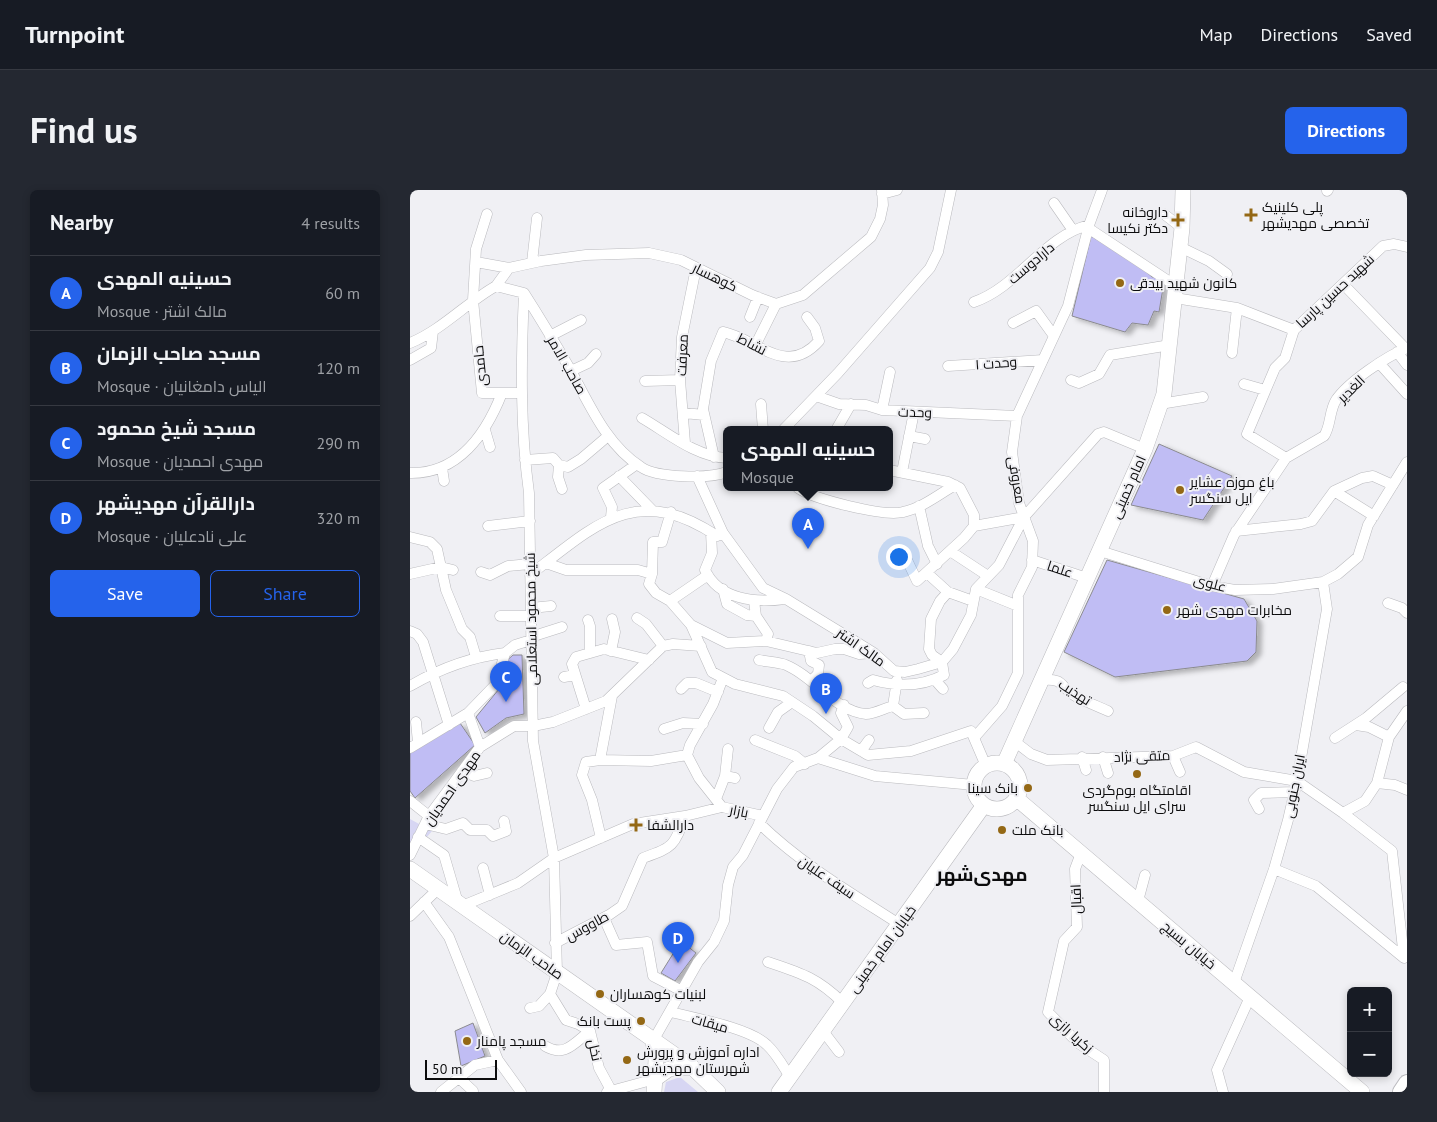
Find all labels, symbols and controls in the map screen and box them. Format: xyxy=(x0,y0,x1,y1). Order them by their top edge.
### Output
text: Turnpoint xyxy=(25,19,124,50)
text: Map xyxy=(1200,23,1232,46)
text: Directions xyxy=(1260,23,1338,46)
text: Saved xyxy=(1366,23,1412,46)
text: Find us xyxy=(30,107,138,153)
button: Directions xyxy=(1285,107,1407,154)
place label: پلی کلینیک تخصصی مهدیشهر xyxy=(1261,198,1369,232)
place label: داروخانه دکتر نکیسا xyxy=(1107,203,1168,237)
marker: پلی کلینیک تخصصی مهدیشهر xyxy=(1244,208,1258,222)
text: Nearby xyxy=(50,209,113,236)
text: 4 results xyxy=(301,213,360,233)
marker: داروخانه دکتر نکیسا xyxy=(1172,214,1184,226)
street label: دارادوست xyxy=(1004,238,1058,288)
street label: شهید حسین پارسا xyxy=(1292,250,1379,333)
street label: کوهسار xyxy=(689,258,740,296)
text: حسینیه المهدی xyxy=(97,266,232,290)
place label: کانون شهید بیدقی xyxy=(1130,274,1237,292)
marker: کانون شهید بیدقی xyxy=(1114,277,1126,289)
text: A xyxy=(61,283,71,303)
text: 60 m xyxy=(325,283,360,303)
text: Mosque · مالک اشتر xyxy=(97,301,227,321)
street label: نشاط xyxy=(734,329,770,359)
street label: صاحب الامر xyxy=(543,332,591,397)
street label: معرفت xyxy=(672,334,692,376)
text: مسجد صاحب الزمان xyxy=(97,341,261,365)
street label: حامدی xyxy=(469,345,491,387)
street label: وحدت ۱ xyxy=(974,353,1018,373)
text: B xyxy=(61,358,71,378)
text: 120 m xyxy=(317,358,360,378)
street label: الغدیر xyxy=(1333,371,1369,407)
text: Mosque · الیاس دامغانیان xyxy=(97,376,266,396)
street label: وحدت xyxy=(898,402,932,422)
text: مسجد شیخ محمود xyxy=(97,416,256,440)
popup xyxy=(723,426,893,491)
text: C xyxy=(62,433,70,453)
text: 290 m xyxy=(317,433,360,453)
text: حسینیه المهدی xyxy=(741,437,875,461)
text: Mosque · مهدی احمدیان xyxy=(97,451,263,471)
street label: امام خمینی xyxy=(1106,453,1151,522)
street label: معروفی xyxy=(1004,455,1030,505)
text: Mosque xyxy=(741,467,794,487)
place label: باغ موزه عشایر ایل سنگسر xyxy=(1189,473,1274,507)
marker: باغ موزه عشایر ایل سنگسر xyxy=(1174,484,1186,496)
text: دارالقرآن مهدیشهر xyxy=(97,491,255,515)
text: D xyxy=(61,508,71,528)
text: 320 m xyxy=(317,508,360,528)
pin: A xyxy=(792,508,824,549)
text: Mosque · علی نادعلیان xyxy=(97,526,247,546)
your location xyxy=(886,544,912,570)
street label: شیخ محمود استعلامی xyxy=(521,552,541,686)
street label: علما xyxy=(1045,556,1075,582)
button: Save xyxy=(50,570,200,617)
button: Share xyxy=(210,570,360,617)
street label: علوی xyxy=(1192,570,1228,596)
place label: مخابرات مهدی شهر xyxy=(1176,601,1292,619)
marker: مخابرات مهدی شهر xyxy=(1161,604,1173,616)
street label: مالک اشتر xyxy=(832,623,889,670)
pin: C xyxy=(490,661,522,702)
pin: B xyxy=(810,673,842,714)
street label: تهذیب xyxy=(1055,675,1095,709)
street label: متقی نژاد xyxy=(1113,746,1171,766)
street label: مهدی احمدیان xyxy=(419,747,485,829)
street label: ایران جنوبی xyxy=(1279,753,1309,819)
marker: اقامتگاه بوم‌گردی سرای ایل سنگسر xyxy=(1131,768,1143,780)
place label: بانک سینا xyxy=(967,779,1018,797)
place label: اقامتگاه بوم‌گردی سرای ایل سنگسر xyxy=(1082,781,1192,815)
marker: بانک سینا xyxy=(1022,782,1034,794)
street label: بازار xyxy=(727,800,750,822)
place label: دارالشفا xyxy=(647,816,694,834)
marker: دارالشفا xyxy=(629,818,643,832)
place label: بانک ملت xyxy=(1012,821,1064,839)
marker: بانک ملت xyxy=(996,824,1008,836)
street label: سیف علیان xyxy=(795,852,859,902)
district label: مهدی‌شهر xyxy=(935,862,1028,886)
street label: اقبال xyxy=(1066,884,1086,914)
street label: خیابان امام خمینی xyxy=(844,902,921,997)
street label: طاووس xyxy=(562,907,612,945)
street label: خیابان بسیج xyxy=(1158,917,1220,973)
pin: D xyxy=(662,922,694,963)
street label: صاحب الزمان xyxy=(497,927,567,983)
place label: لبنیات کوهساران xyxy=(610,985,706,1003)
map controls xyxy=(1347,987,1392,1077)
button: + xyxy=(1347,987,1392,1032)
marker: لبنیات کوهساران xyxy=(594,988,606,1000)
street label: میقات xyxy=(690,1009,730,1037)
street label: زکریا رازی xyxy=(1047,1009,1097,1057)
place label: پست بانک xyxy=(577,1012,631,1031)
marker: پست بانک xyxy=(635,1015,647,1027)
place label: مسجد پامنار xyxy=(476,1032,546,1051)
button: − xyxy=(1347,1032,1392,1077)
marker: مسجد پامنار xyxy=(461,1035,473,1047)
street label: نخل xyxy=(584,1037,606,1063)
place label: اداره آموزش و پرورش شهرستان مهدیشهر xyxy=(636,1043,760,1077)
marker: اداره آموزش و پرورش شهرستان مهدیشهر xyxy=(621,1054,633,1066)
scale bar xyxy=(425,1057,498,1080)
text: 50 m xyxy=(432,1060,462,1078)

